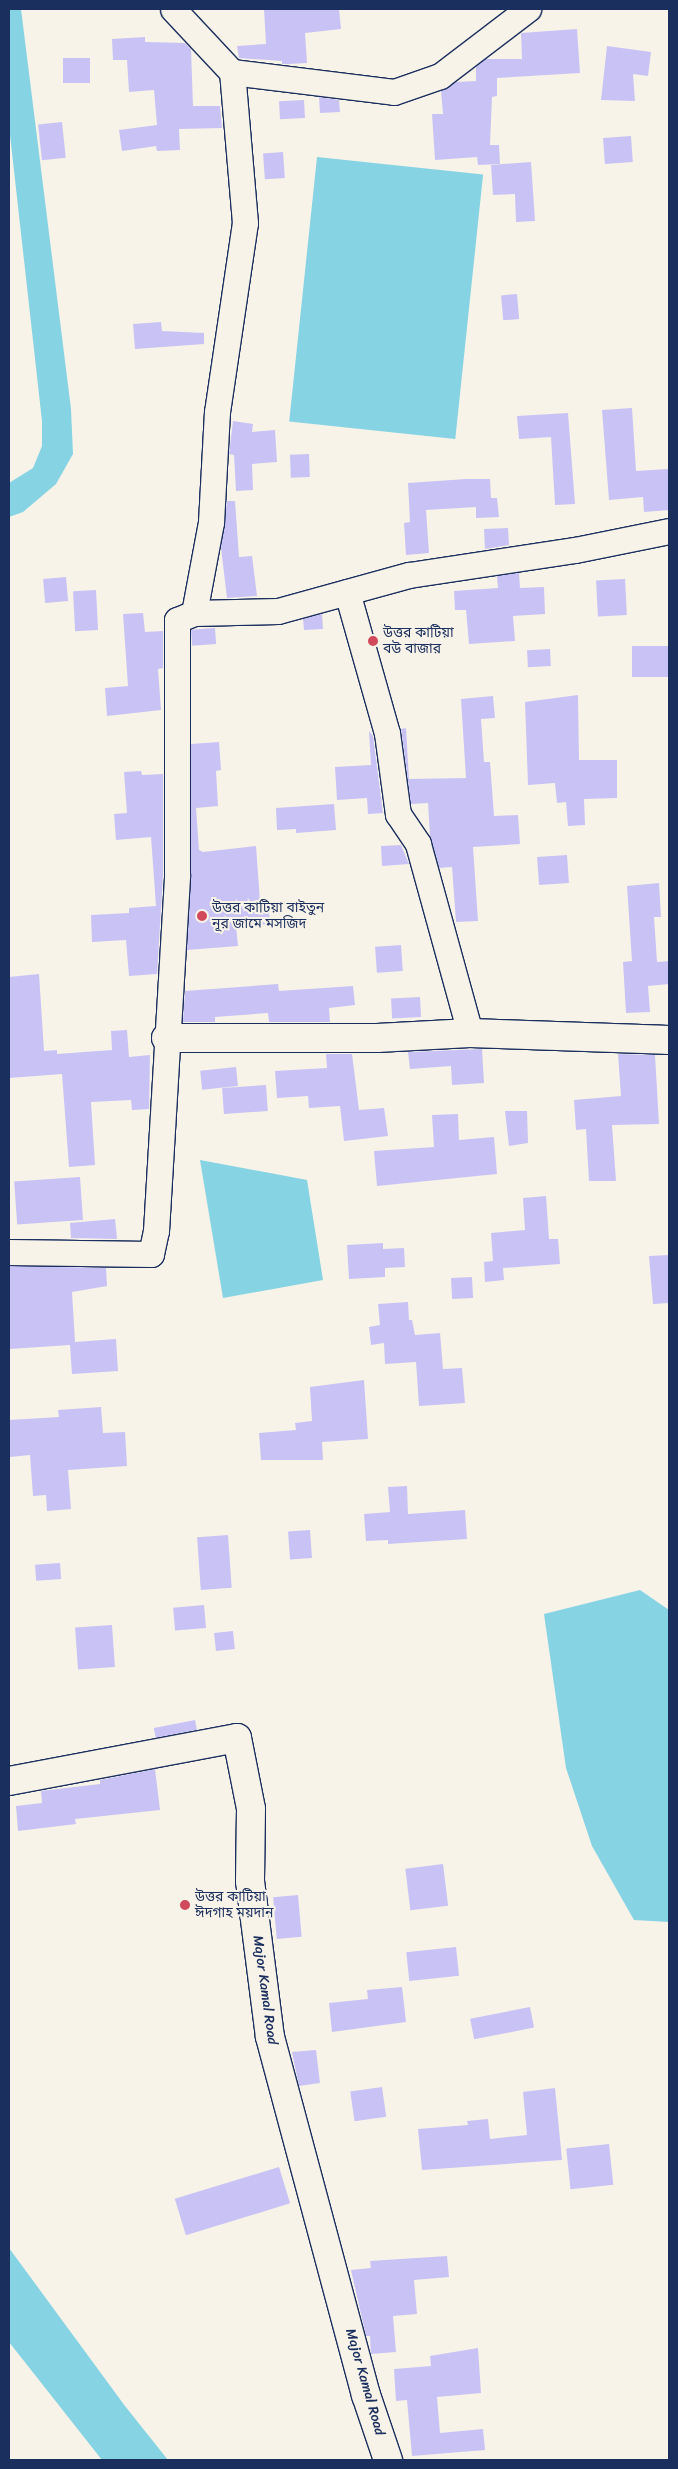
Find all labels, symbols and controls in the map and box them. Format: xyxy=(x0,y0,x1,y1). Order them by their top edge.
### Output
place label: উত্তর কাটিয়া বউ বাজার xyxy=(383,625,454,658)
marker: উত্তর কাটিয়া বউ বাজার xyxy=(367,635,379,647)
place label: উত্তর কাটিয়া বাইতুন নূর জামে মসজিদ xyxy=(212,900,324,932)
marker: উত্তর কাটিয়া বাইতুন নূর জামে মসজিদ xyxy=(196,910,208,922)
place label: উত্তর কাটিয়া ঈদগাহ ময়দান xyxy=(195,1889,273,1921)
marker: উত্তর কাটিয়া ঈদগাহ ময়দান xyxy=(179,1899,191,1911)
street label: Major Kamal Road xyxy=(249,1934,281,2046)
street label: Major Kamal Road xyxy=(342,2327,388,2437)

